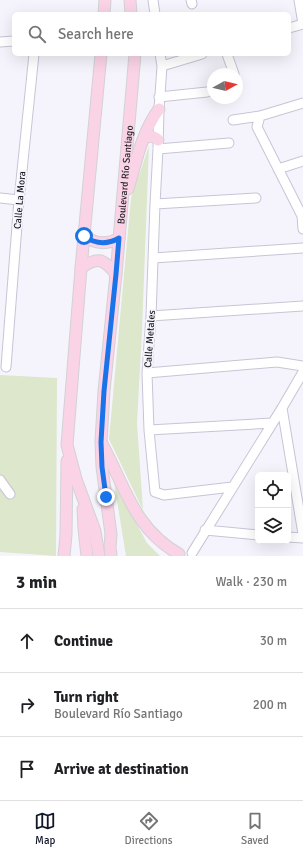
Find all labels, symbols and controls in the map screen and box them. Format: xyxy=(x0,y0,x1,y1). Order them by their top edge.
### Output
search box xyxy=(12,12,291,56)
icon: search xyxy=(26,23,48,45)
text: Search here xyxy=(58,25,134,43)
north arrow xyxy=(207,68,243,104)
street label: Boulevard Río Santiago xyxy=(115,125,136,225)
street label: Calle La Mora xyxy=(11,171,29,230)
route start xyxy=(75,227,93,245)
street label: Calle Metales xyxy=(142,309,158,368)
map controls xyxy=(255,472,291,544)
button: locate xyxy=(255,472,291,508)
route end xyxy=(97,488,115,506)
button: layers xyxy=(255,508,291,544)
text: 3 min xyxy=(16,572,57,593)
text: Walk · 230 m xyxy=(216,574,287,590)
icon: ahead xyxy=(16,630,38,652)
text: Continue xyxy=(54,632,113,650)
text: 30 m xyxy=(260,633,287,649)
text: Turn right xyxy=(54,688,119,706)
icon: right xyxy=(16,694,38,716)
text: 200 m xyxy=(253,697,287,713)
text: Boulevard Río Santiago xyxy=(54,706,183,722)
icon: arrive xyxy=(16,758,38,780)
text: Arrive at destination xyxy=(54,760,189,778)
tab: Map xyxy=(34,810,56,847)
tab: Directions xyxy=(125,810,173,847)
tab: Saved xyxy=(241,810,269,847)

